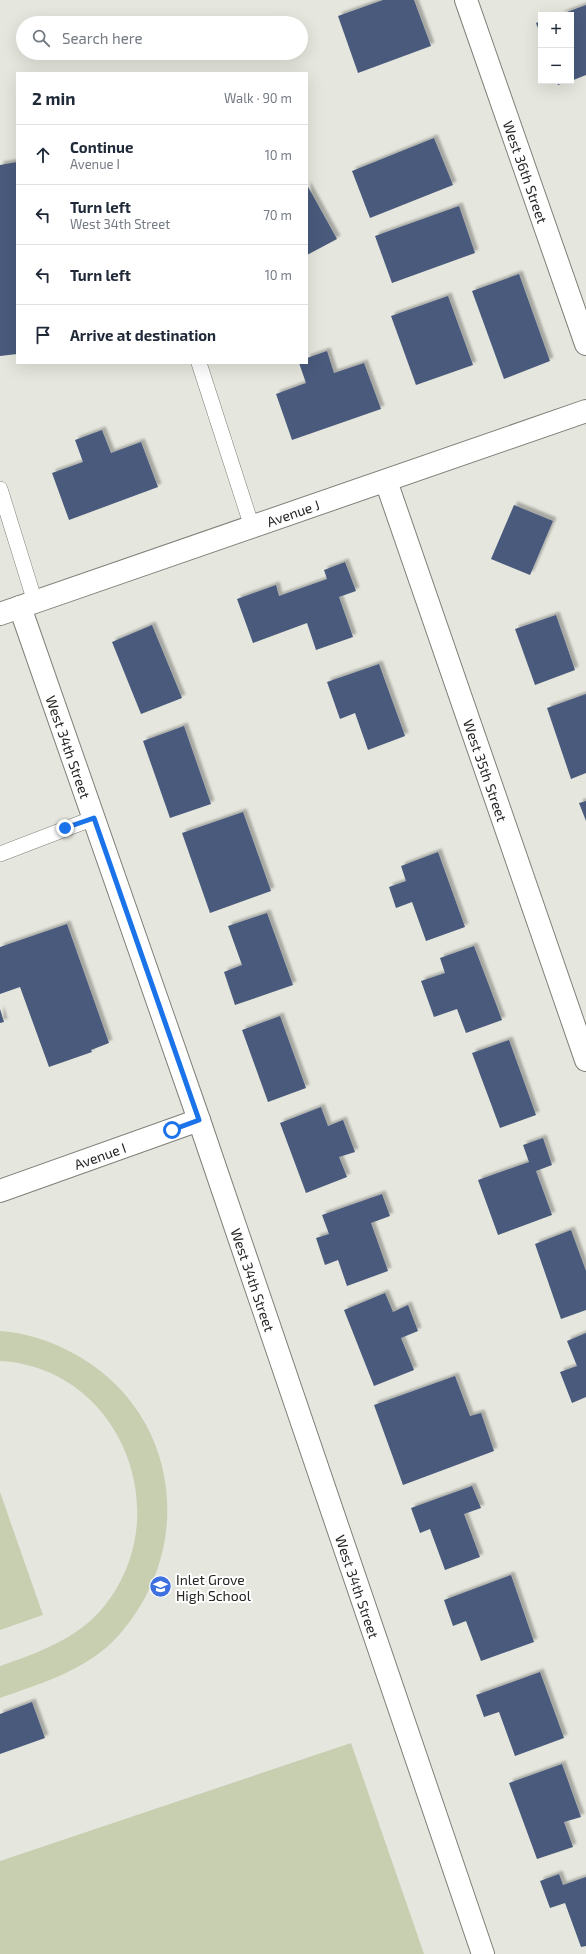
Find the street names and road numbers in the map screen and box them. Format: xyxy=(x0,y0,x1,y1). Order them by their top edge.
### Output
street label: West 36th Street xyxy=(500,118,552,225)
street label: Avenue J xyxy=(264,496,321,529)
street label: West 34th Street xyxy=(43,693,95,801)
street label: West 35th Street xyxy=(460,717,511,824)
street label: Avenue I xyxy=(72,1138,128,1172)
street label: West 34th Street xyxy=(228,1226,279,1334)
street label: West 34th Street xyxy=(332,1532,383,1640)

